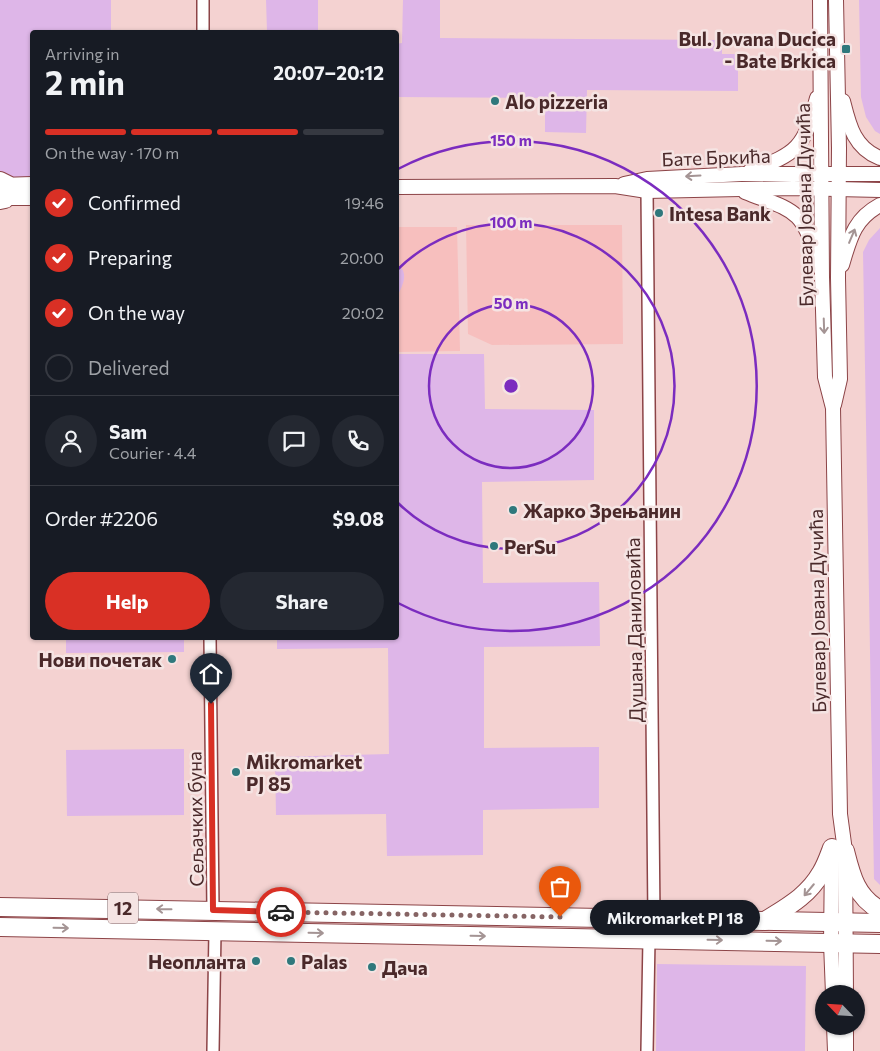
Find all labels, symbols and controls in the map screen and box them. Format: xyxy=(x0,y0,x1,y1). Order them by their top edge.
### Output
place label: Bul. Jovana Ducica - Bate Brkica xyxy=(678,27,836,72)
marker: Bul. Jovana Ducica - Bate Brkica xyxy=(840,43,852,55)
text: Arriving in xyxy=(45,44,119,63)
text: 20:07–20:12 xyxy=(273,61,384,84)
text: 2 min xyxy=(45,62,125,102)
place label: Alo pizzeria xyxy=(505,90,608,113)
marker: Alo pizzeria xyxy=(489,95,501,107)
street label: Булевар Јована Дучића xyxy=(791,103,817,307)
text: 150 m xyxy=(490,131,532,149)
text: On the way · 170 m xyxy=(45,143,179,162)
street label: Бате Бркића xyxy=(661,144,771,170)
one-way arrow xyxy=(686,172,702,181)
icon: check xyxy=(45,189,73,217)
text: Confirmed xyxy=(88,191,181,214)
text: 19:46 xyxy=(344,193,384,212)
place label: Intesa Bank xyxy=(669,202,771,225)
marker: Intesa Bank xyxy=(653,207,665,219)
text: 100 m xyxy=(490,213,532,231)
one-way arrow xyxy=(847,229,857,244)
icon: check xyxy=(45,244,73,272)
text: Preparing xyxy=(88,246,172,269)
text: 20:00 xyxy=(340,248,384,267)
text: 50 m xyxy=(494,294,528,312)
icon: check xyxy=(45,299,73,327)
text: On the way xyxy=(88,301,185,324)
text: 20:02 xyxy=(342,303,384,322)
one-way arrow xyxy=(819,317,828,333)
text: Delivered xyxy=(88,356,169,379)
centre of rings xyxy=(502,377,520,395)
button: person xyxy=(45,415,97,467)
button: chat xyxy=(268,415,320,467)
button: phone xyxy=(332,415,384,467)
text: Sam xyxy=(109,420,147,443)
text: Courier · 4.4 xyxy=(109,443,196,462)
place label: Жарко Зрењанин xyxy=(523,499,681,522)
marker: Жарко Зрењанин xyxy=(507,504,519,516)
text: Order #2206 xyxy=(45,507,158,530)
text: $9.08 xyxy=(332,507,384,530)
street label: Булевар Јована Дучића xyxy=(804,509,830,713)
place label: PerSu xyxy=(504,535,556,558)
street label: Душана Даниловића xyxy=(621,537,647,723)
marker: PerSu xyxy=(488,540,500,552)
button: Help xyxy=(45,572,210,630)
button: Share xyxy=(220,572,384,630)
place label: Нови почетак xyxy=(39,648,162,671)
marker: Нови почетак xyxy=(166,653,178,665)
pin xyxy=(190,653,232,704)
icon: home xyxy=(197,660,225,688)
place label: Mikromarket PJ 85 xyxy=(246,750,362,795)
street label: Сељачких буна xyxy=(182,751,208,887)
marker: Mikromarket PJ 85 xyxy=(230,766,242,778)
pin xyxy=(539,866,581,917)
icon: bag xyxy=(546,873,574,901)
one-way arrow xyxy=(803,883,814,896)
courier xyxy=(256,887,306,937)
road number: 12 xyxy=(108,892,138,924)
icon: car xyxy=(267,898,295,926)
callout: Mikromarket PJ 18 xyxy=(590,900,760,934)
one-way arrow xyxy=(157,904,173,914)
text: Mikromarket PJ 18 xyxy=(607,908,743,927)
one-way arrow xyxy=(52,923,69,933)
one-way arrow xyxy=(308,928,324,937)
one-way arrow xyxy=(470,931,486,941)
one-way arrow xyxy=(707,935,723,945)
one-way arrow xyxy=(765,937,781,946)
place label: Неопланта xyxy=(148,950,246,973)
place label: Palas xyxy=(301,950,348,973)
marker: Неопланта xyxy=(250,955,262,967)
marker: Palas xyxy=(285,955,297,967)
place label: Дача xyxy=(382,956,428,979)
marker: Дача xyxy=(366,961,378,973)
north arrow xyxy=(815,985,865,1035)
map controls xyxy=(815,985,865,1035)

